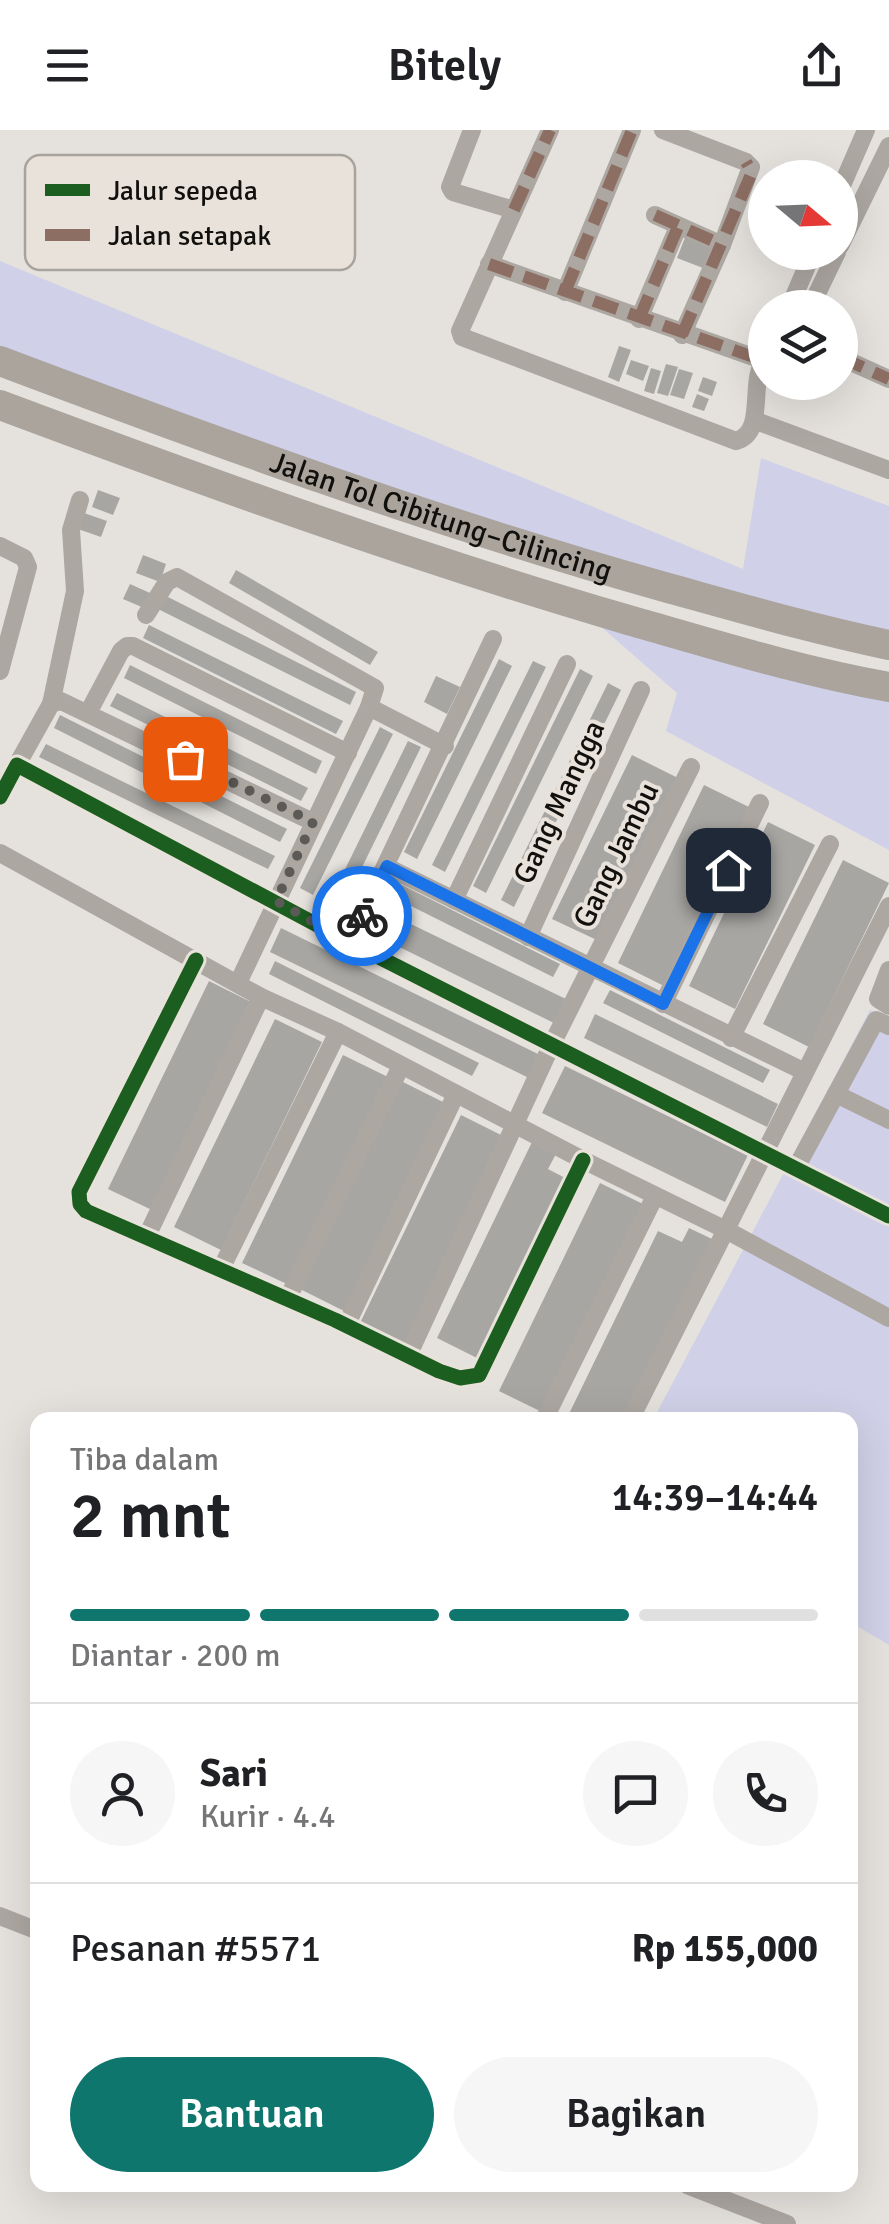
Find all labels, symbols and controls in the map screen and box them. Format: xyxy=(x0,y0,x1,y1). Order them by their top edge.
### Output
icon: menu xyxy=(40,38,95,93)
text: Bitely xyxy=(388,38,501,93)
icon: share xyxy=(794,38,849,93)
legend xyxy=(25,155,355,270)
north arrow xyxy=(748,160,858,270)
map controls xyxy=(748,160,858,400)
text: Jalur sepeda xyxy=(108,174,258,208)
text: Jalan setapak xyxy=(108,219,271,253)
button: layers xyxy=(748,290,858,400)
street label: Jalan Tol Cibitung–Cilincing xyxy=(265,444,616,590)
street label: Gang Mangga xyxy=(505,715,613,890)
pin xyxy=(143,717,228,802)
icon: bag xyxy=(158,732,213,787)
street label: Gang Jambu xyxy=(565,776,668,934)
pin xyxy=(686,828,771,913)
icon: home xyxy=(701,843,756,898)
courier xyxy=(312,866,412,966)
icon: bike xyxy=(335,889,390,944)
text: Tiba dalam xyxy=(70,1440,219,1479)
text: 14:39–14:44 xyxy=(612,1474,818,1521)
text: 2 mnt xyxy=(70,1476,231,1556)
text: Diantar · 200 m xyxy=(70,1636,281,1675)
button: person xyxy=(70,1741,175,1846)
button: chat xyxy=(583,1741,688,1846)
button: phone xyxy=(713,1741,818,1846)
text: Sari xyxy=(200,1750,268,1797)
text: Kurir · 4.4 xyxy=(200,1797,336,1836)
text: Pesanan #5571 xyxy=(70,1925,321,1972)
text: Rp 155,000 xyxy=(631,1925,818,1972)
button: Bantuan xyxy=(70,2057,434,2172)
button: Bagikan xyxy=(454,2057,818,2172)

